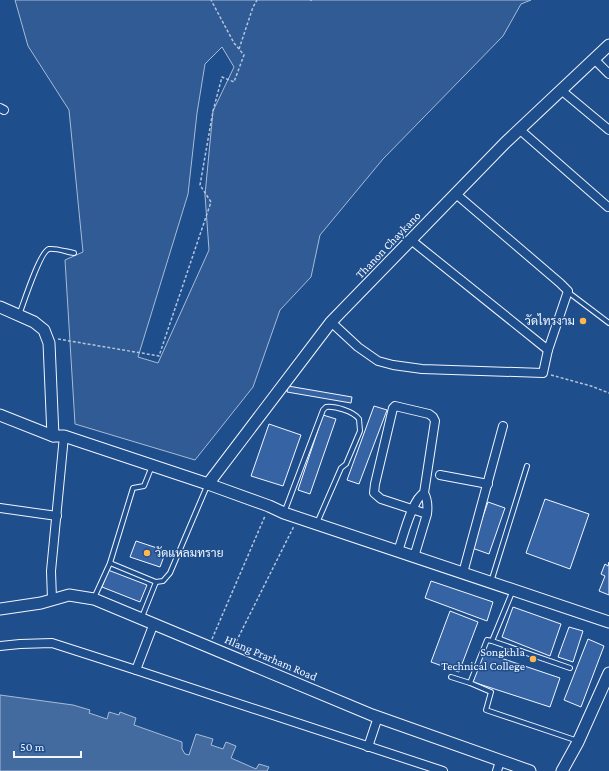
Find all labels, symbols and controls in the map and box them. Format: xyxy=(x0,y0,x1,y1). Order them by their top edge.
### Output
street label: Thanon Chaykano xyxy=(352,209,424,281)
place label: วัดไทรงาม xyxy=(525,313,575,328)
marker: วัดไทรงาม xyxy=(578,316,588,326)
place label: วัดแหลมทราย xyxy=(155,546,224,560)
marker: วัดแหลมทราย xyxy=(142,548,152,558)
street label: Hlang Prarham Road xyxy=(223,632,320,684)
place label: Songkhla Technical College xyxy=(441,645,525,673)
marker: Songkhla Technical College xyxy=(528,654,538,664)
scale bar xyxy=(14,733,81,759)
text: 50 m xyxy=(20,740,45,754)

